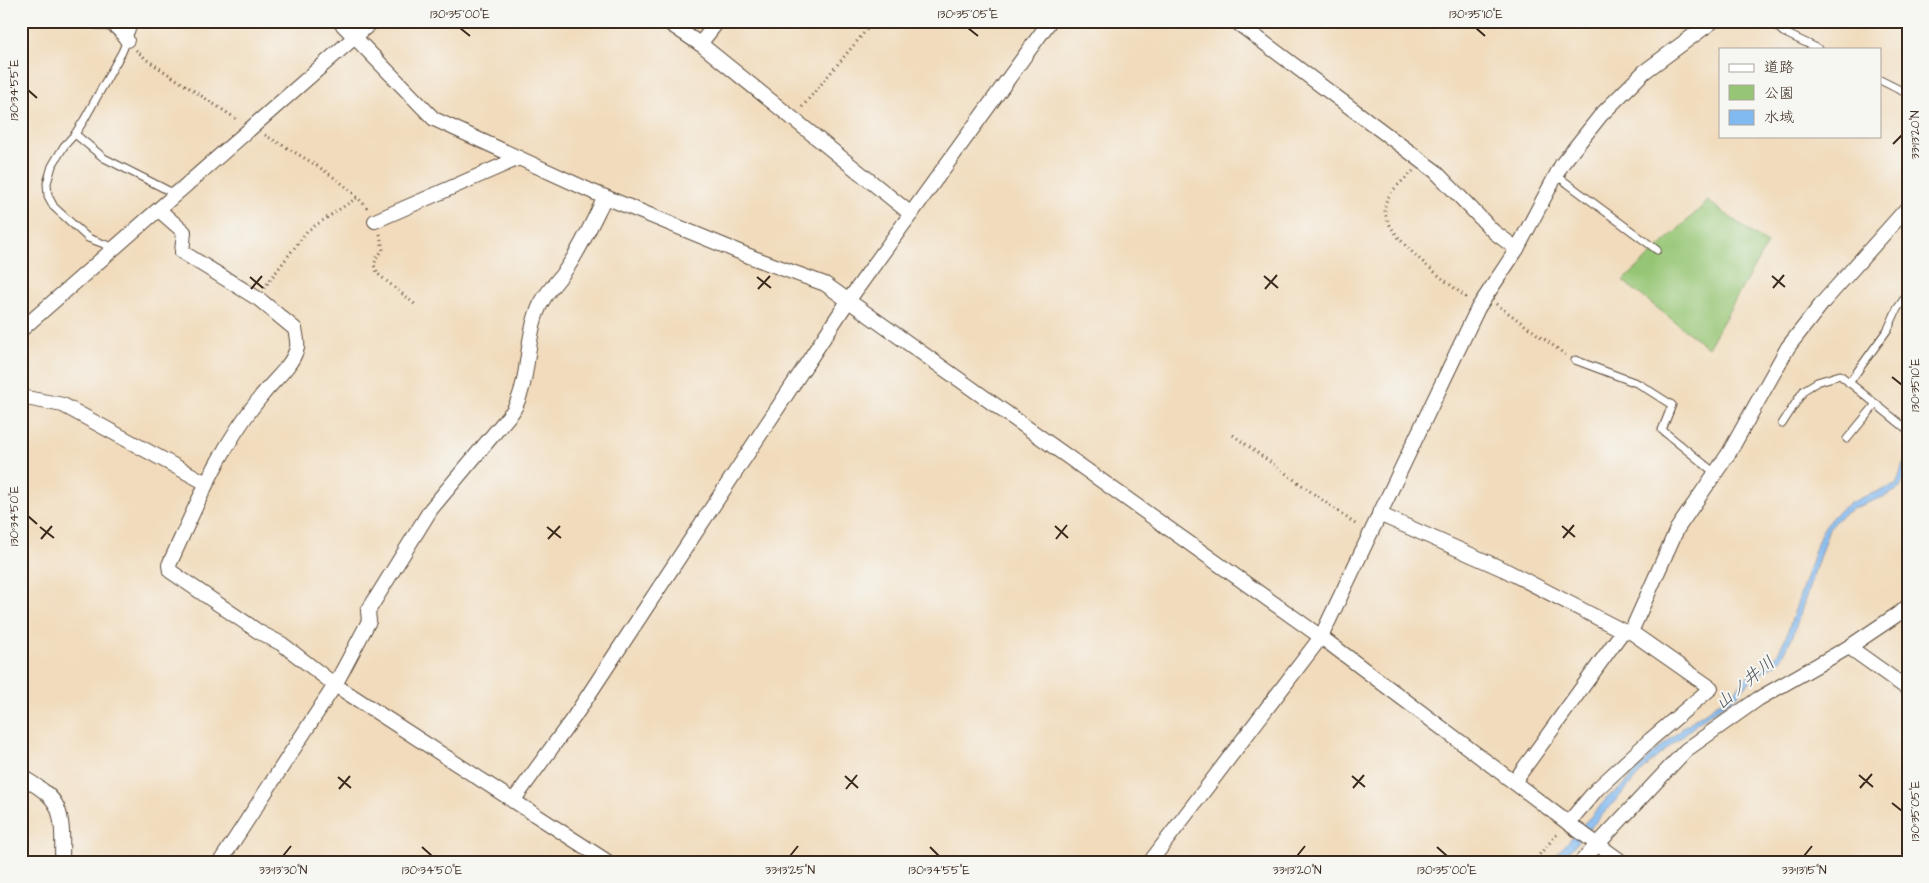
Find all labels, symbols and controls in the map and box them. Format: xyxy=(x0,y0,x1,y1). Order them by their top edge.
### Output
text: 130°35'00"E xyxy=(430,6,490,23)
text: 130°35'05"E xyxy=(938,6,998,23)
text: 130°35'10"E xyxy=(1449,6,1503,23)
legend xyxy=(1719,48,1882,138)
text: 道路 xyxy=(1764,57,1794,78)
text: 130°34'55"E xyxy=(6,60,23,121)
text: 公園 xyxy=(1764,83,1794,104)
text: 水域 xyxy=(1764,107,1794,128)
text: 33°13'20"N xyxy=(1907,110,1924,160)
text: 130°35'10"E xyxy=(1907,358,1924,412)
text: 130°34'50"E xyxy=(6,486,23,546)
water label: 山ノ井川 xyxy=(1709,650,1781,716)
text: 130°35'05"E xyxy=(1907,781,1924,841)
text: 33°13'30"N xyxy=(259,862,308,879)
text: 130°34'50"E xyxy=(402,862,462,879)
text: 33°13'25"N xyxy=(765,862,816,879)
text: 130°34'55"E xyxy=(909,862,970,879)
text: 33°13'20"N xyxy=(1272,862,1322,879)
text: 130°35'00"E xyxy=(1417,862,1477,879)
text: 33°13'15"N xyxy=(1782,862,1827,879)

